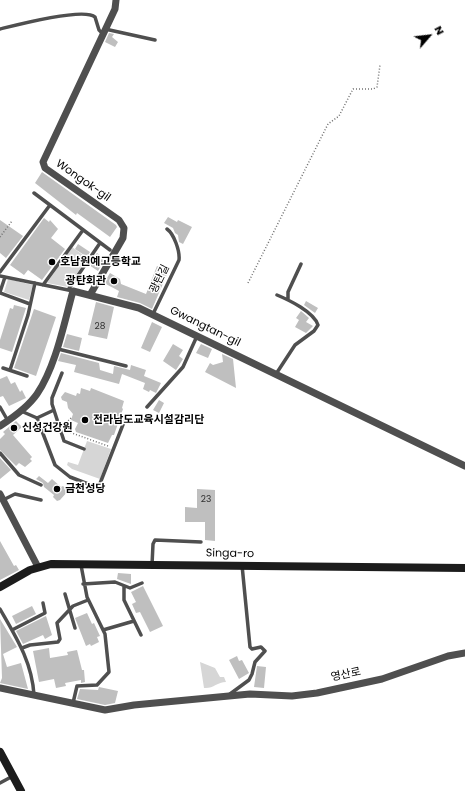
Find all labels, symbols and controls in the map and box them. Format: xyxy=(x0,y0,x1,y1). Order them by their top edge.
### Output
north arrow xyxy=(409,16,449,56)
text: N xyxy=(431,23,449,38)
street label: Wongok-gil xyxy=(53,157,113,205)
place label: 호남원예고등학교 xyxy=(60,255,141,269)
marker: 호남원예고등학교 xyxy=(47,257,57,267)
street label: 광탄길 xyxy=(147,262,173,296)
place label: 광탄회관 xyxy=(66,274,106,288)
marker: 광탄회관 xyxy=(109,276,119,286)
street label: Gwangtan-gil xyxy=(168,304,242,350)
house number: 28 xyxy=(95,322,105,332)
place label: 전라남도교육시설감리단 xyxy=(93,413,204,427)
marker: 전라남도교육시설감리단 xyxy=(80,415,90,425)
place label: 신성건강원 xyxy=(22,421,73,435)
marker: 신성건강원 xyxy=(9,423,19,433)
place label: 금천성당 xyxy=(65,482,105,496)
marker: 금천성당 xyxy=(52,484,62,494)
house number: 23 xyxy=(201,495,211,505)
street label: Singa-ro xyxy=(206,547,254,561)
street label: 영산로 xyxy=(330,665,362,685)

